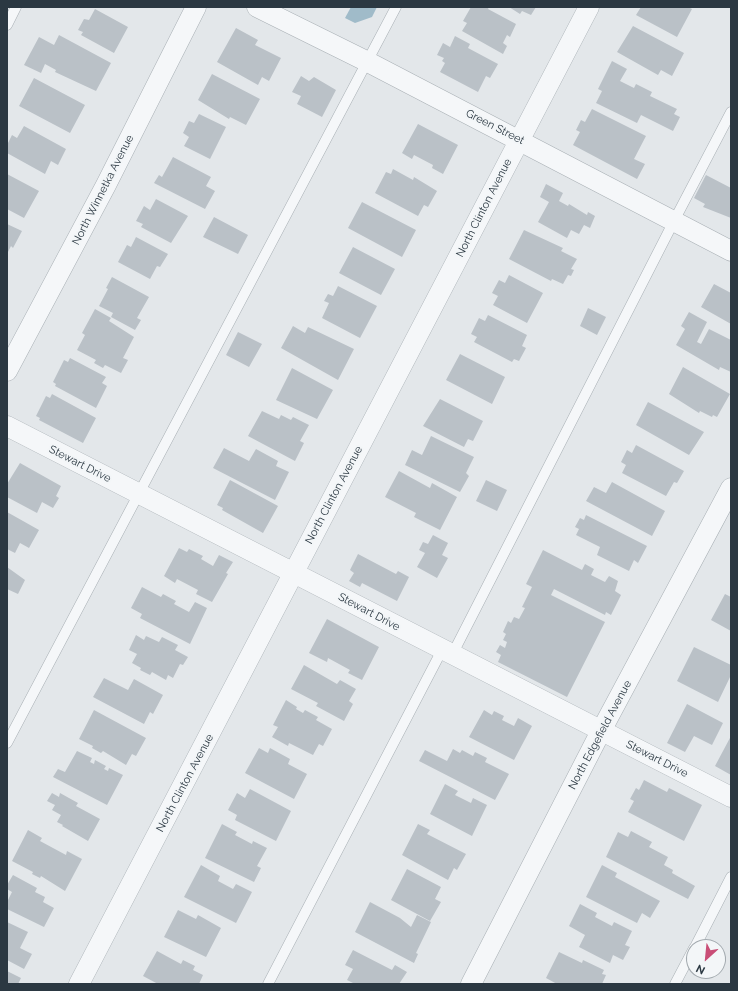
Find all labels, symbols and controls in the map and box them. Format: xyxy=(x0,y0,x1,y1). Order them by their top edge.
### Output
street label: Green Street xyxy=(463,107,527,147)
street label: North Winnetka Avenue xyxy=(69,133,137,247)
street label: North Clinton Avenue xyxy=(453,156,515,260)
street label: Stewart Drive xyxy=(47,443,113,485)
street label: North Clinton Avenue xyxy=(303,444,365,546)
street label: Stewart Drive xyxy=(336,590,402,634)
street label: North Edgefield Avenue xyxy=(566,678,634,792)
street label: North Clinton Avenue xyxy=(154,732,216,834)
street label: Stewart Drive xyxy=(624,738,690,780)
north arrow xyxy=(686,939,726,979)
text: N xyxy=(694,962,707,977)

